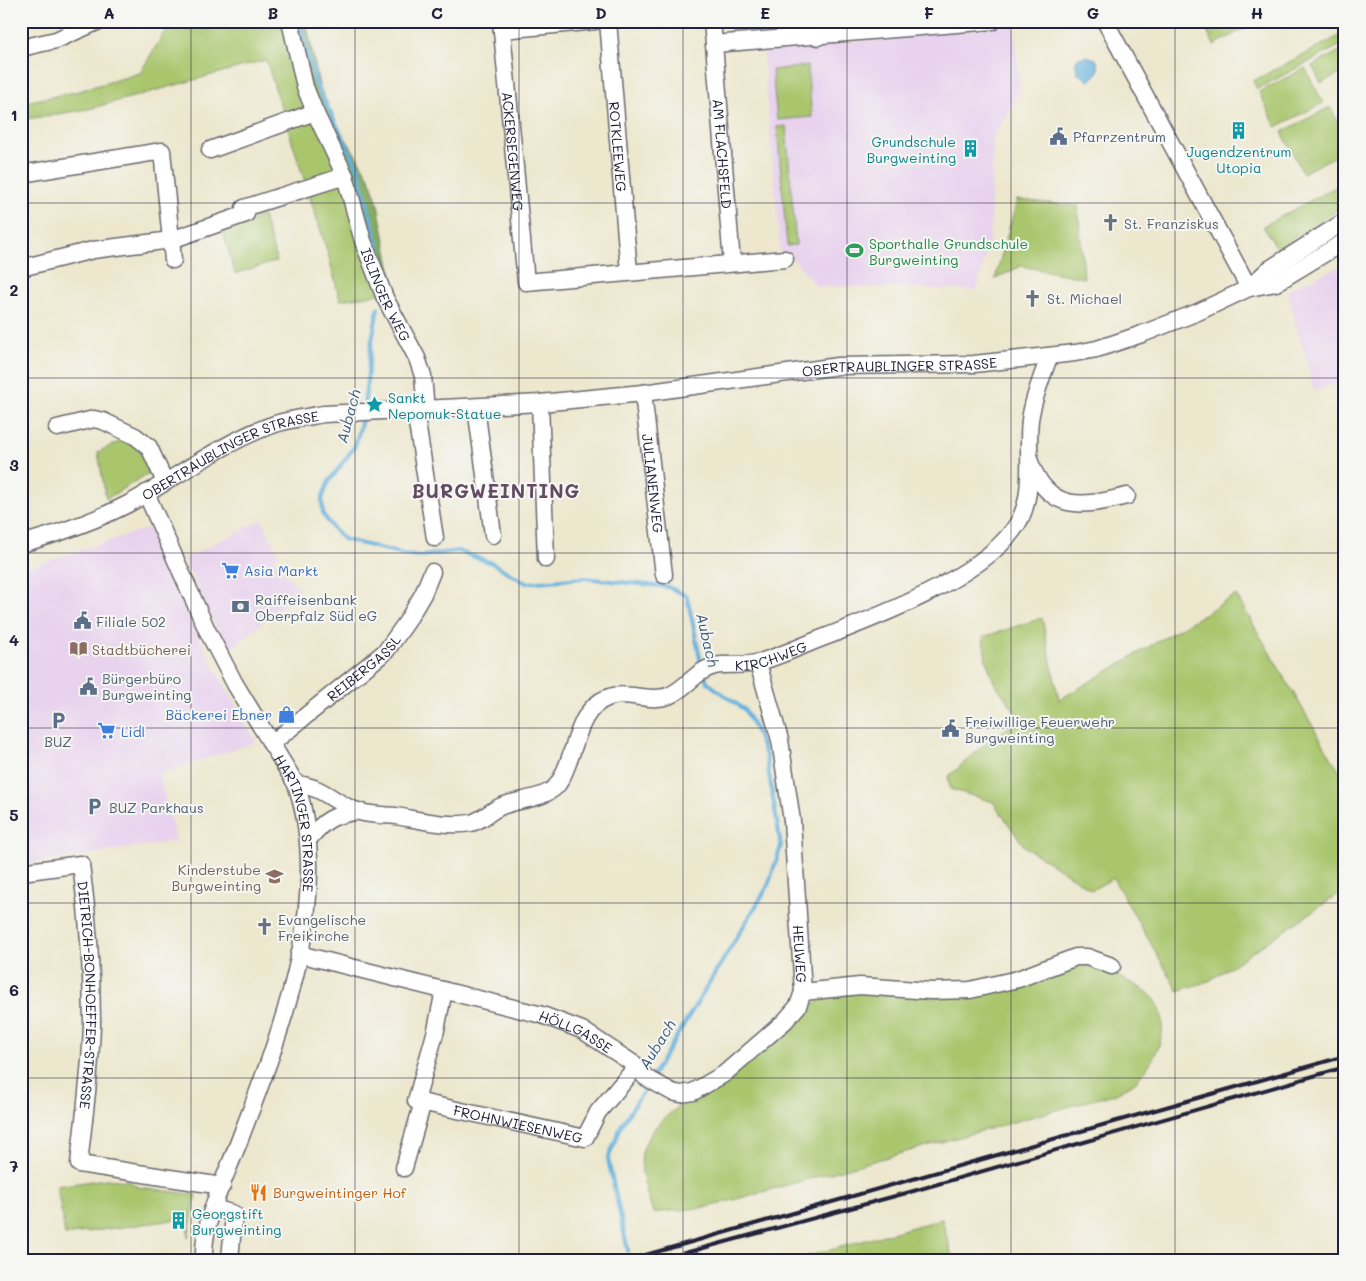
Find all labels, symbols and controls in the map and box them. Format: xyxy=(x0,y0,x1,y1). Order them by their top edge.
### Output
text: A xyxy=(103,2,115,23)
text: B xyxy=(268,2,278,23)
text: C xyxy=(431,2,443,23)
text: D xyxy=(595,2,607,23)
text: E xyxy=(760,2,770,23)
text: F xyxy=(924,2,934,23)
text: G xyxy=(1087,2,1099,23)
text: H xyxy=(1251,2,1263,23)
street label: ACKERSEGENWEG xyxy=(498,91,529,212)
street label: AM FLACHSFELD xyxy=(709,98,737,209)
street label: ROTKLEEWEG xyxy=(605,101,632,192)
text: 1 xyxy=(10,104,18,125)
building icon: Jugendzentrum Utopia xyxy=(1229,121,1249,141)
public building icon: Pfarrzentrum xyxy=(1049,126,1069,146)
place label: Pfarrzentrum xyxy=(1073,127,1166,146)
place label: Grundschule Burgweinting xyxy=(867,132,956,167)
building icon: Grundschule Burgweinting xyxy=(960,139,980,159)
place label: Jugendzentrum Utopia xyxy=(1187,142,1291,177)
church icon: St. Franziskus xyxy=(1100,213,1120,233)
place label: St. Franziskus xyxy=(1124,214,1219,233)
place label: Sporthalle Grundschule Burgweinting xyxy=(869,234,1028,269)
sports icon: Sporthalle Grundschule Burgweinting xyxy=(845,241,865,261)
street label: ISLINGER WEG xyxy=(357,245,416,344)
text: 2 xyxy=(10,279,19,300)
church icon: St. Michael xyxy=(1023,288,1043,308)
place label: St. Michael xyxy=(1047,289,1122,308)
street label: OBERTRAUBLINGER STRASSE xyxy=(801,352,998,380)
water label: Aubach xyxy=(331,387,365,445)
place label: Sankt Nepomuk-Statue xyxy=(388,388,501,423)
place icon: Sankt Nepomuk-Statue xyxy=(364,395,384,415)
street label: OBERTRAUBLINGER STRASSE xyxy=(138,406,320,504)
street label: JULIANENWEG xyxy=(638,433,669,534)
text: 3 xyxy=(9,454,19,475)
district label: BURGWEINTING xyxy=(412,478,580,503)
supermarket icon: Asia Markt xyxy=(220,560,240,580)
place label: Asia Markt xyxy=(244,561,318,580)
place label: Raiffeisenbank Oberpfalz Süd eG xyxy=(255,590,377,625)
bank icon: Raiffeisenbank Oberpfalz Süd eG xyxy=(231,597,251,617)
public building icon: Filiale 502 xyxy=(72,611,92,631)
water label: Aubach xyxy=(692,611,724,669)
place label: Filiale 502 xyxy=(96,612,166,631)
text: 4 xyxy=(9,629,19,650)
street label: REIBERGASSL xyxy=(323,630,405,705)
street label: KIRCHWEG xyxy=(735,636,810,674)
library icon: Stadtbücherei xyxy=(68,639,88,659)
place label: Stadtbücherei xyxy=(92,640,191,659)
place label: Bürgerbüro Burgweinting xyxy=(102,669,191,704)
public building icon: Bürgerbüro Burgweinting xyxy=(78,676,98,696)
shop icon: Bäckerei Ebner xyxy=(276,704,296,724)
place label: Bäckerei Ebner xyxy=(165,705,272,724)
parking icon: BUZ xyxy=(48,711,68,731)
place label: Freiwillige Feuerwehr Burgweinting xyxy=(965,712,1115,747)
public building icon: Freiwillige Feuerwehr Burgweinting xyxy=(941,719,961,739)
supermarket icon: Lidl xyxy=(97,721,117,741)
place label: Lidl xyxy=(121,722,145,741)
place label: BUZ xyxy=(44,732,72,751)
street label: HARTINGER STRASSE xyxy=(270,750,319,893)
parking icon: BUZ Parkhaus xyxy=(85,797,105,817)
place label: BUZ Parkhaus xyxy=(109,798,204,817)
text: 5 xyxy=(9,804,19,825)
place label: Kinderstube Burgweinting xyxy=(172,860,261,895)
school or university icon: Kinderstube Burgweinting xyxy=(265,867,285,887)
street label: DIETRICH-BONHOEFFER-STRASSE xyxy=(74,880,102,1110)
place label: Evangelische Freikirche xyxy=(278,910,366,945)
church icon: Evangelische Freikirche xyxy=(254,917,274,937)
street label: HEUWEG xyxy=(789,924,812,983)
text: 6 xyxy=(9,979,19,1000)
street label: HÖLLGASSE xyxy=(536,1005,616,1057)
water label: Aubach xyxy=(634,1015,680,1073)
street label: FROHNWIESENWEG xyxy=(452,1100,584,1147)
text: 7 xyxy=(10,1155,19,1176)
restaurant icon: Burgweintinger Hof xyxy=(249,1182,269,1202)
place label: Burgweintinger Hof xyxy=(273,1183,407,1202)
place label: Georgstift Burgweinting xyxy=(192,1204,281,1239)
building icon: Georgstift Burgweinting xyxy=(168,1211,188,1231)

